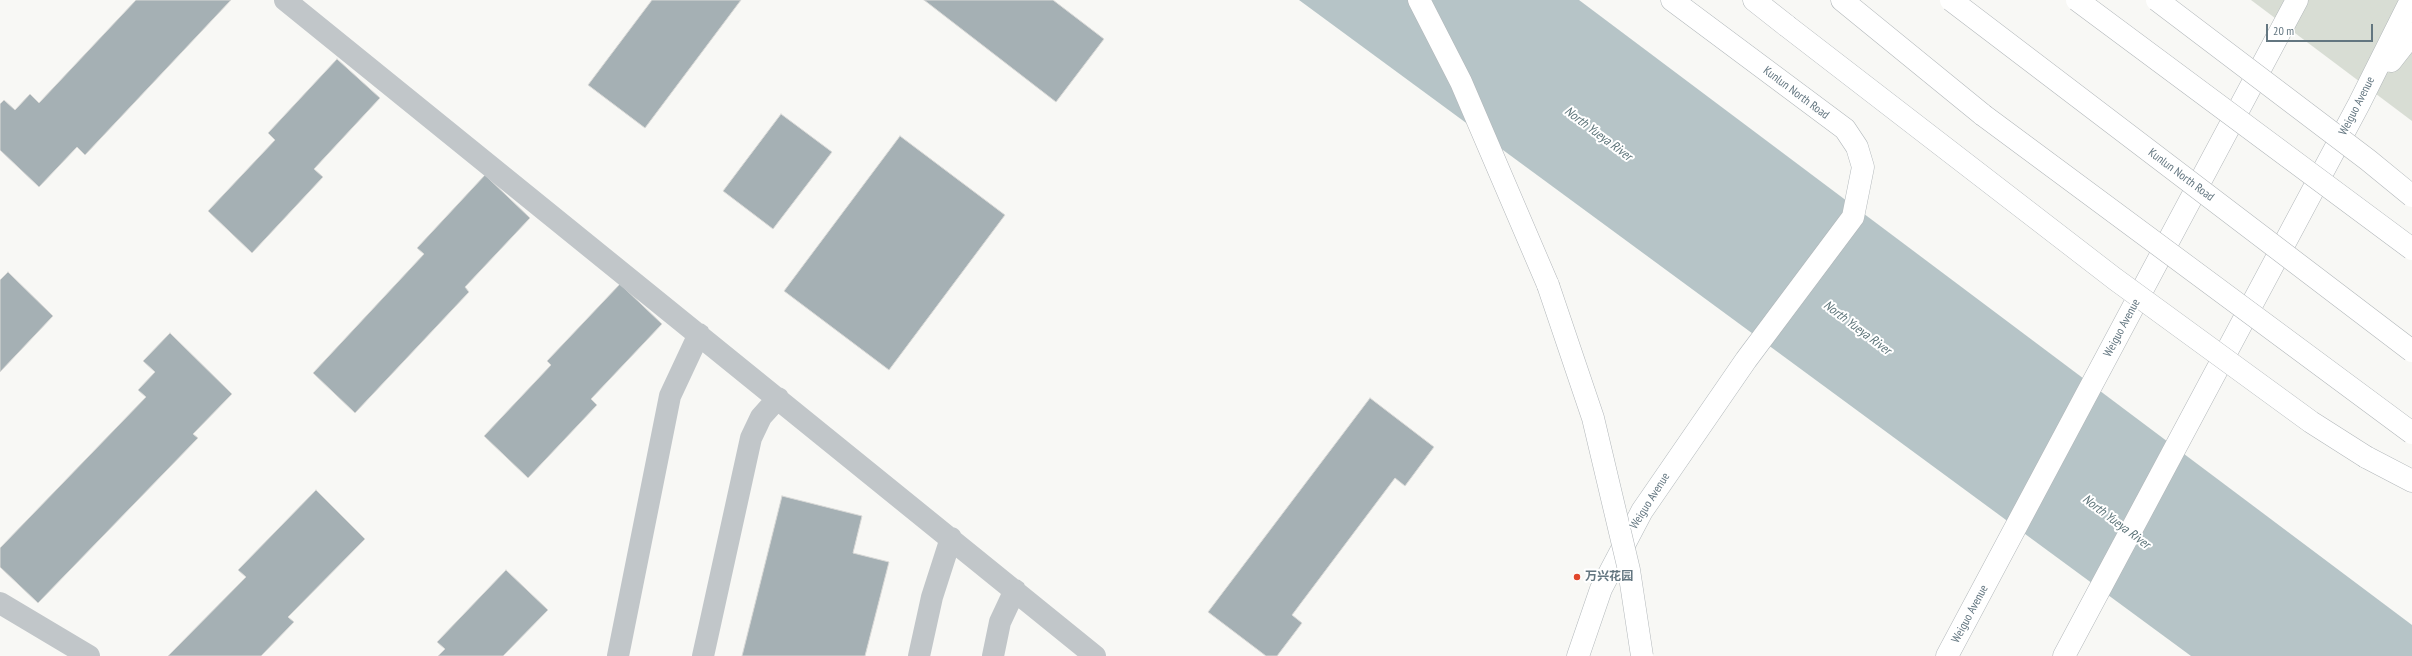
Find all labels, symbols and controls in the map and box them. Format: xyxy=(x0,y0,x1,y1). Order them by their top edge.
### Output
scale bar xyxy=(2268,16,2375,42)
text: 20 m xyxy=(2273,23,2294,38)
street label: Kunlun North Road xyxy=(1760,64,1832,122)
street label: Weiguo Avenue xyxy=(2336,74,2378,138)
water label: North Yueya River xyxy=(1561,104,1635,164)
street label: Kunlun North Road xyxy=(2145,146,2217,204)
street label: Weiguo Avenue xyxy=(2101,297,2143,359)
water label: North Yueya River xyxy=(1820,298,1894,358)
street label: Weiguo Avenue xyxy=(1627,470,1673,532)
water label: North Yueya River xyxy=(2079,492,2153,552)
place label: 万兴花园 xyxy=(1585,570,1633,584)
marker: 万兴花园 xyxy=(1572,572,1582,582)
street label: Weiguo Avenue xyxy=(1949,583,1991,645)

